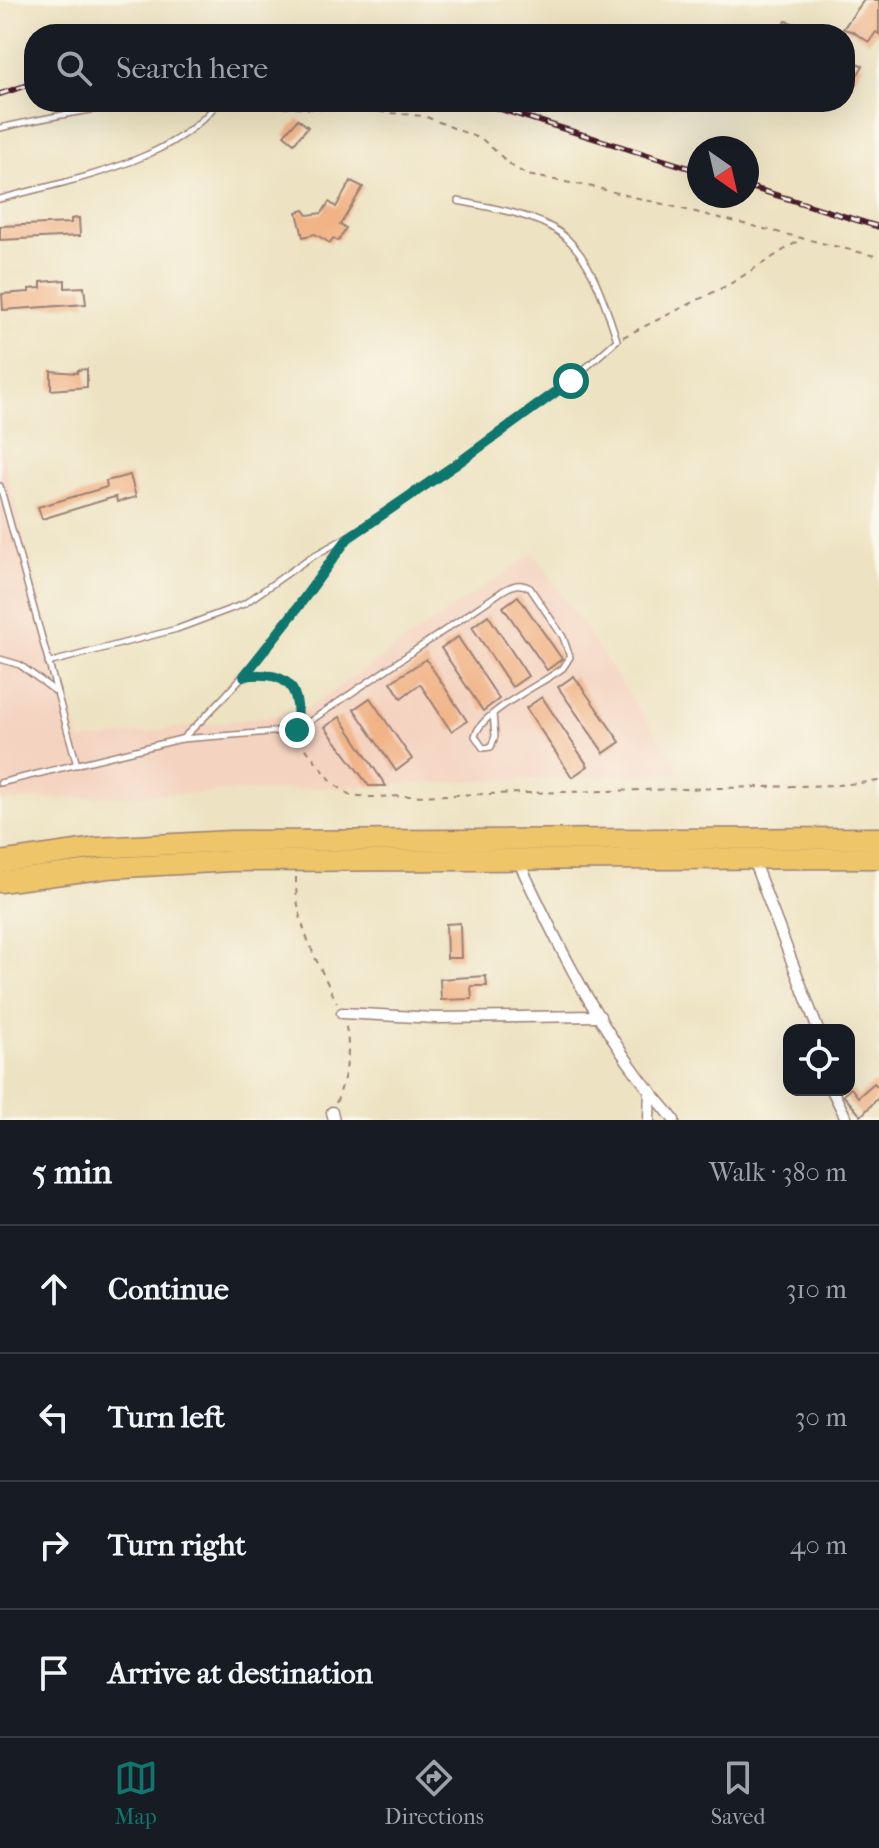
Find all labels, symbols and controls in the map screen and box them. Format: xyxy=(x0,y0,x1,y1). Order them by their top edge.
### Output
search box xyxy=(24,24,855,112)
icon: search xyxy=(52,46,96,90)
text: Search here xyxy=(116,51,268,86)
north arrow xyxy=(687,136,759,208)
route start xyxy=(553,363,589,399)
route end xyxy=(279,712,315,748)
map controls xyxy=(783,1024,855,1096)
button: locate xyxy=(783,1024,855,1096)
text: 5 min xyxy=(32,1152,112,1192)
text: Walk · 380 m xyxy=(709,1157,847,1188)
icon: ahead xyxy=(32,1267,76,1311)
text: Continue xyxy=(108,1272,229,1307)
text: 310 m xyxy=(786,1274,847,1305)
icon: left xyxy=(32,1395,76,1439)
text: Turn left xyxy=(108,1400,225,1435)
text: 30 m xyxy=(795,1402,847,1433)
icon: right xyxy=(32,1523,76,1567)
text: Turn right xyxy=(108,1528,246,1563)
text: 40 m xyxy=(790,1530,847,1561)
icon: arrive xyxy=(32,1651,76,1695)
text: Arrive at destination xyxy=(108,1656,373,1691)
tab: Map xyxy=(114,1756,158,1830)
tab: Directions xyxy=(385,1756,484,1830)
tab: Saved xyxy=(711,1756,765,1830)

